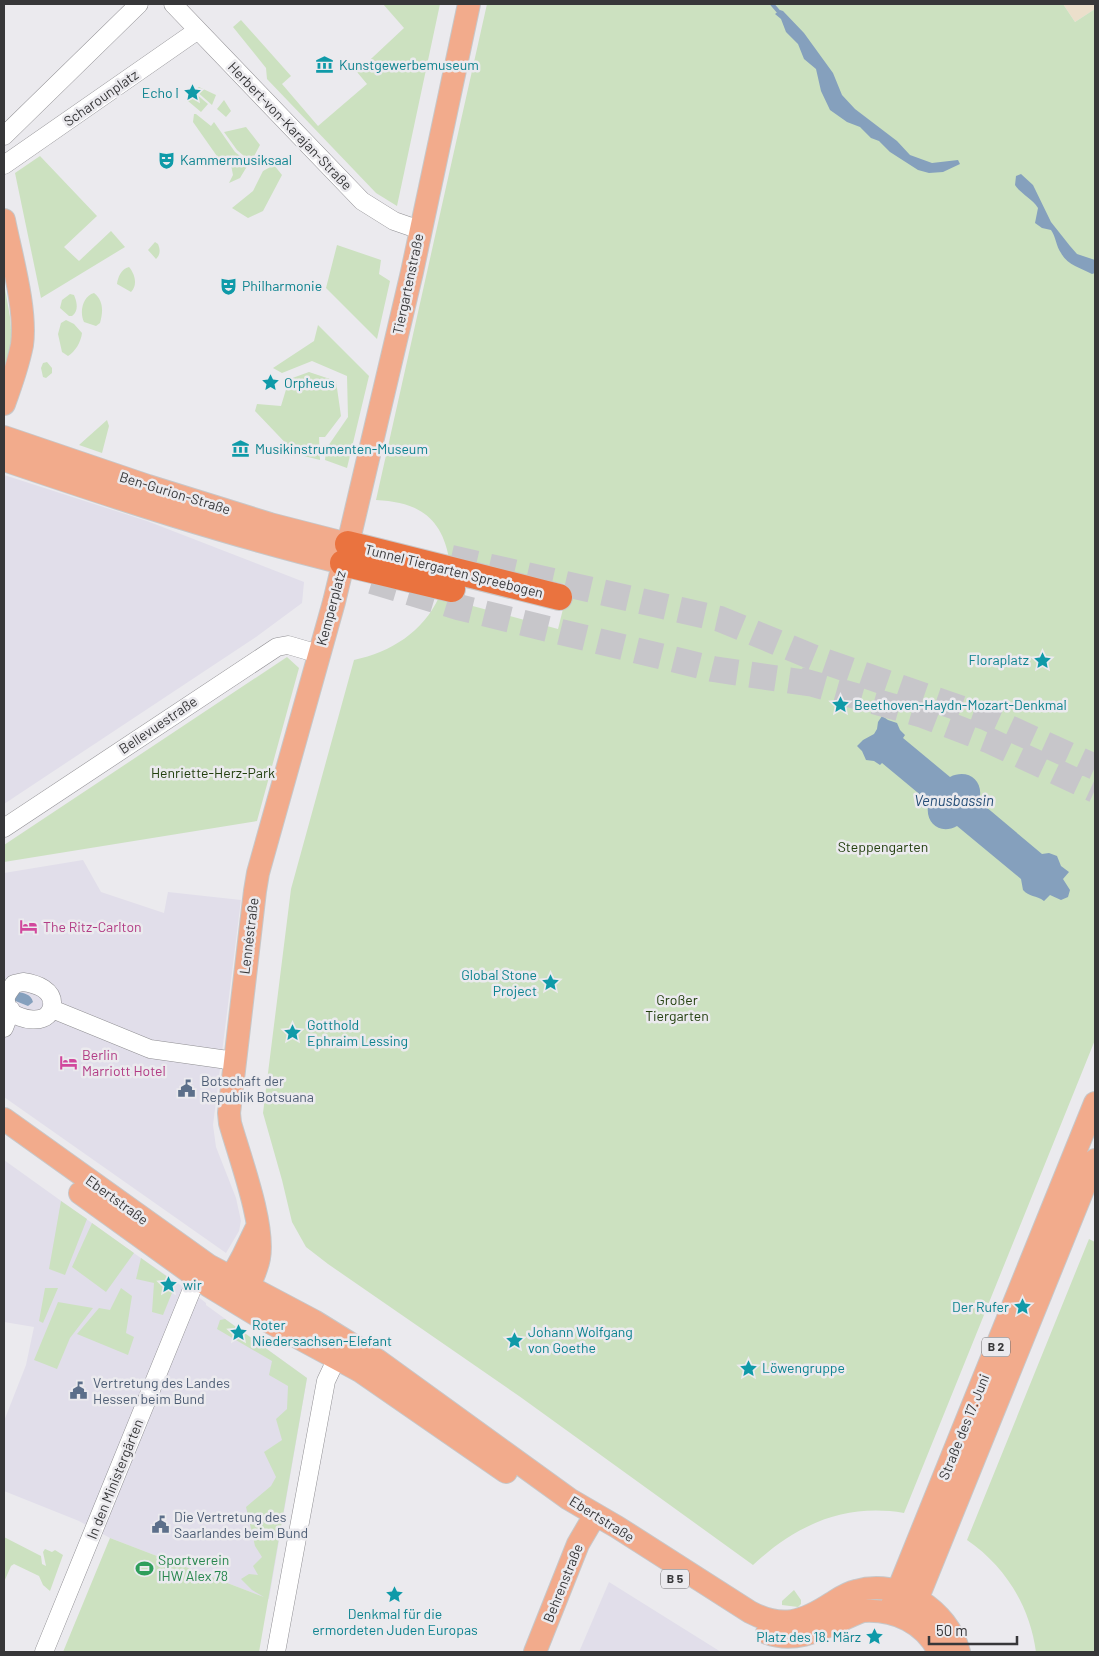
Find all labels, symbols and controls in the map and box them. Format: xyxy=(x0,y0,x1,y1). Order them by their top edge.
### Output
museum icon: Kunstgewerbemuseum xyxy=(315,55,335,75)
place label: Kunstgewerbemuseum xyxy=(339,56,479,73)
street label: Herbert-von-Karajan-Straße xyxy=(225,58,356,193)
street label: Scharounplatz xyxy=(60,66,141,130)
place icon: Echo I xyxy=(183,83,203,103)
place label: Echo I xyxy=(142,84,179,101)
theatre icon: Kammermusiksaal xyxy=(156,150,176,170)
place label: Kammermusiksaal xyxy=(180,151,292,168)
street label: Tiergartenstraße xyxy=(389,232,427,336)
theatre icon: Philharmonie xyxy=(218,276,238,296)
place label: Philharmonie xyxy=(242,277,322,294)
place icon: Orpheus xyxy=(260,373,280,393)
place label: Orpheus xyxy=(284,374,335,391)
museum icon: Musikinstrumenten-Museum xyxy=(231,439,251,459)
place label: Musikinstrumenten-Museum xyxy=(255,440,428,457)
street label: Ben-Gurion-Straße xyxy=(118,468,233,518)
street label: Tunnel Tiergarten Spreebogen xyxy=(363,540,545,601)
street label: Kemperplatz xyxy=(312,569,349,647)
place icon: Floraplatz xyxy=(1033,650,1053,670)
place label: Floraplatz xyxy=(969,651,1029,668)
street label: Bellevuestraße xyxy=(115,692,200,757)
place icon: Beethoven-Haydn-Mozart-Denkmal xyxy=(830,695,850,715)
place label: Beethoven-Haydn-Mozart-Denkmal xyxy=(854,696,1067,713)
park label: Henriette-Herz-Park xyxy=(151,764,275,781)
water label: Venusbassin xyxy=(914,791,994,809)
park label: Steppengarten xyxy=(838,838,928,855)
street label: Lennéstraße xyxy=(235,897,262,975)
hotel icon: The Ritz-Carlton xyxy=(19,917,39,937)
place label: The Ritz-Carlton xyxy=(43,918,142,935)
place label: Global Stone Project xyxy=(461,966,537,999)
place icon: Global Stone Project xyxy=(541,973,561,993)
park label: Großer Tiergarten xyxy=(645,991,709,1024)
place label: Gotthold Ephraim Lessing xyxy=(307,1016,408,1049)
place icon: Gotthold Ephraim Lessing xyxy=(283,1023,303,1043)
place label: Berlin Marriott Hotel xyxy=(82,1046,166,1079)
hotel icon: Berlin Marriott Hotel xyxy=(58,1053,78,1073)
place label: Botschaft der Republik Botsuana xyxy=(201,1072,314,1105)
public building icon: Botschaft der Republik Botsuana xyxy=(177,1079,197,1099)
street label: Ebertstraße xyxy=(83,1171,152,1228)
place icon: wir xyxy=(159,1275,179,1295)
place label: wir xyxy=(183,1276,202,1293)
place icon: Der Rufer xyxy=(1013,1297,1033,1317)
place label: Der Rufer xyxy=(952,1298,1009,1315)
place label: Roter Niedersachsen-Elefant xyxy=(252,1316,392,1349)
place icon: Roter Niedersachsen-Elefant xyxy=(228,1323,248,1343)
place label: Johann Wolfgang von Goethe xyxy=(528,1323,633,1356)
place icon: Johann Wolfgang von Goethe xyxy=(504,1330,524,1350)
road number: B 2 xyxy=(982,1338,1010,1356)
place icon: Löwengruppe xyxy=(738,1358,758,1378)
place label: Löwengruppe xyxy=(762,1359,845,1376)
street label: Straße des 17. Juni xyxy=(935,1372,992,1482)
place label: Vertretung des Landes Hessen beim Bund xyxy=(93,1374,230,1407)
public building icon: Vertretung des Landes Hessen beim Bund xyxy=(69,1381,89,1401)
street label: In den Ministergärten xyxy=(83,1416,146,1541)
street label: Ebertstraße xyxy=(567,1492,638,1545)
place label: Die Vertretung des Saarlandes beim Bund xyxy=(174,1508,308,1541)
public building icon: Die Vertretung des Saarlandes beim Bund xyxy=(150,1515,170,1535)
street label: Behrenstraße xyxy=(539,1541,586,1625)
place label: Sportverein IHW Alex 78 xyxy=(158,1551,229,1584)
sports icon: Sportverein IHW Alex 78 xyxy=(134,1558,154,1578)
road number: B 5 xyxy=(661,1570,689,1588)
place icon: Denkmal für die ermordeten Juden Europas xyxy=(385,1584,405,1604)
place label: Denkmal für die ermordeten Juden Europas xyxy=(312,1605,478,1638)
scale bar xyxy=(929,1614,1016,1646)
text: 50 m xyxy=(936,1621,968,1639)
place icon: Platz des 18. März xyxy=(865,1627,885,1647)
place label: Platz des 18. März xyxy=(756,1628,861,1645)

